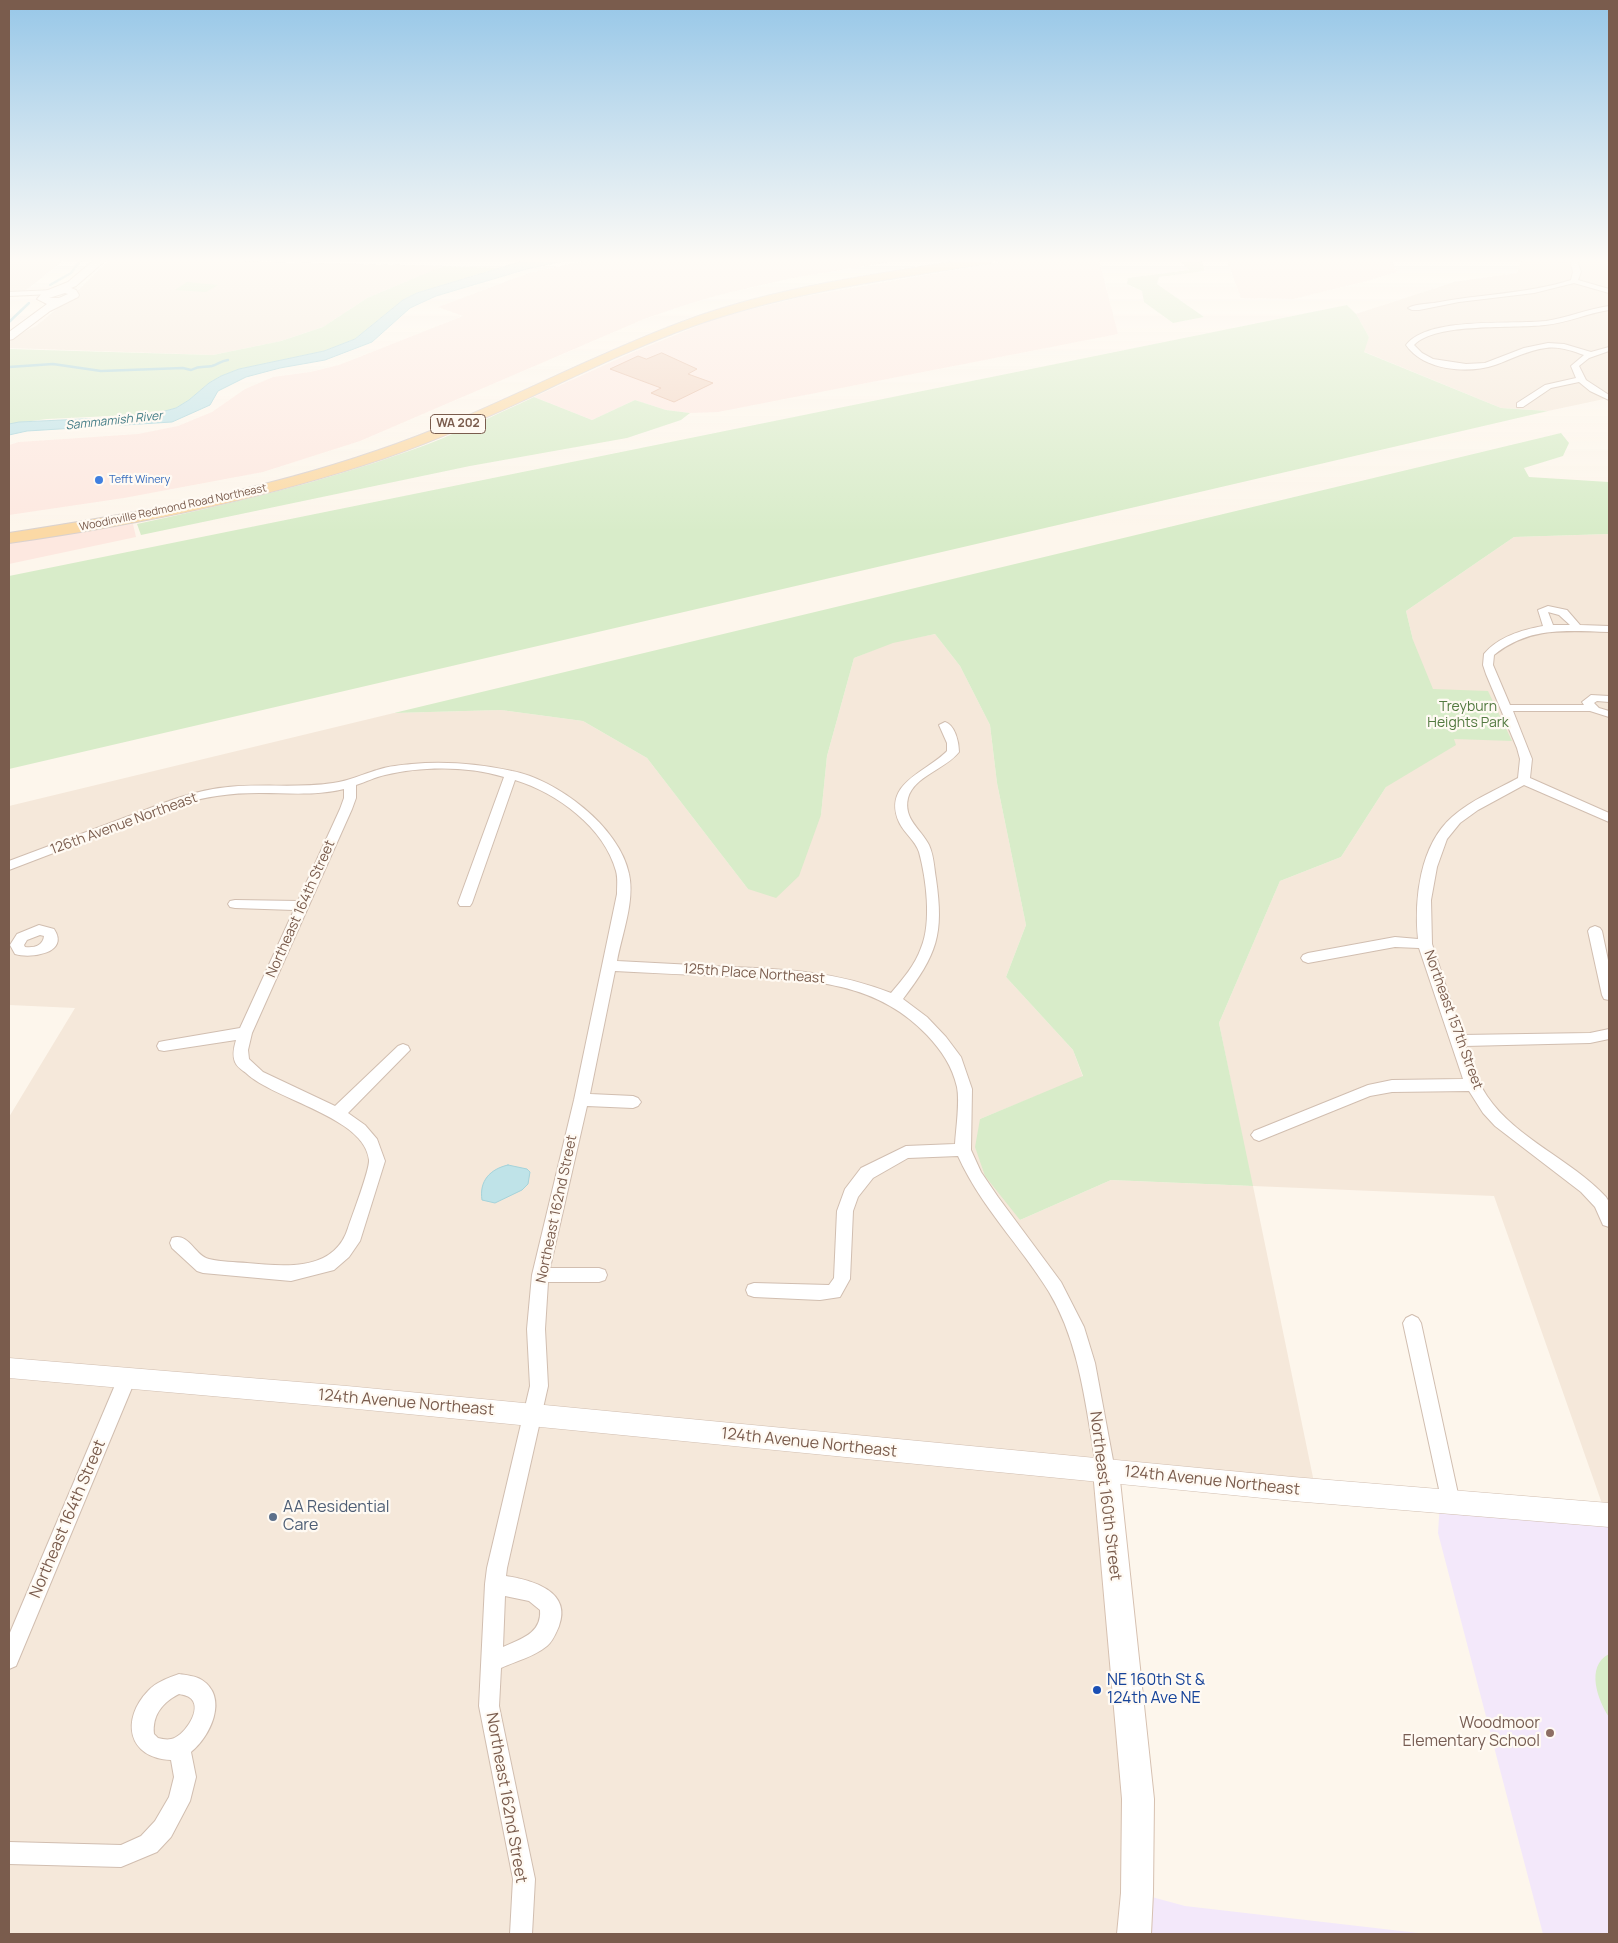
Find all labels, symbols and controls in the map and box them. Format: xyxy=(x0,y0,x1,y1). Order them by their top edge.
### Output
water label: Sammamish River xyxy=(65,409,163,433)
road number: WA 202 xyxy=(430,414,486,434)
place label: Tefft Winery xyxy=(109,473,170,487)
marker: Tefft Winery xyxy=(93,474,105,486)
street label: Woodinville Redmond Road Northeast xyxy=(78,482,268,534)
park label: Treyburn Heights Park xyxy=(1427,699,1509,732)
street label: 126th Avenue Northeast xyxy=(48,790,200,858)
street label: Northeast 164th Street xyxy=(263,838,339,980)
street label: Northeast 157th Street xyxy=(1420,948,1486,1092)
street label: 125th Place Northeast xyxy=(683,961,825,987)
street label: Northeast 162nd Street xyxy=(533,1133,581,1285)
street label: 124th Avenue Northeast xyxy=(317,1386,495,1420)
street label: Northeast 160th Street xyxy=(1085,1410,1125,1582)
street label: 124th Avenue Northeast xyxy=(720,1424,898,1462)
street label: Northeast 164th Street xyxy=(26,1437,110,1601)
street label: 124th Avenue Northeast xyxy=(1123,1462,1301,1500)
place label: AA Residential Care xyxy=(283,1498,389,1536)
marker: AA Residential Care xyxy=(267,1511,279,1523)
place label: NE 160th St & 124th Ave NE xyxy=(1107,1671,1205,1709)
marker: NE 160th St & 124th Ave NE xyxy=(1091,1684,1103,1696)
street label: Northeast 162nd Street xyxy=(482,1711,530,1885)
place label: Woodmoor Elementary School xyxy=(1402,1714,1540,1752)
marker: Woodmoor Elementary School xyxy=(1544,1727,1556,1739)

